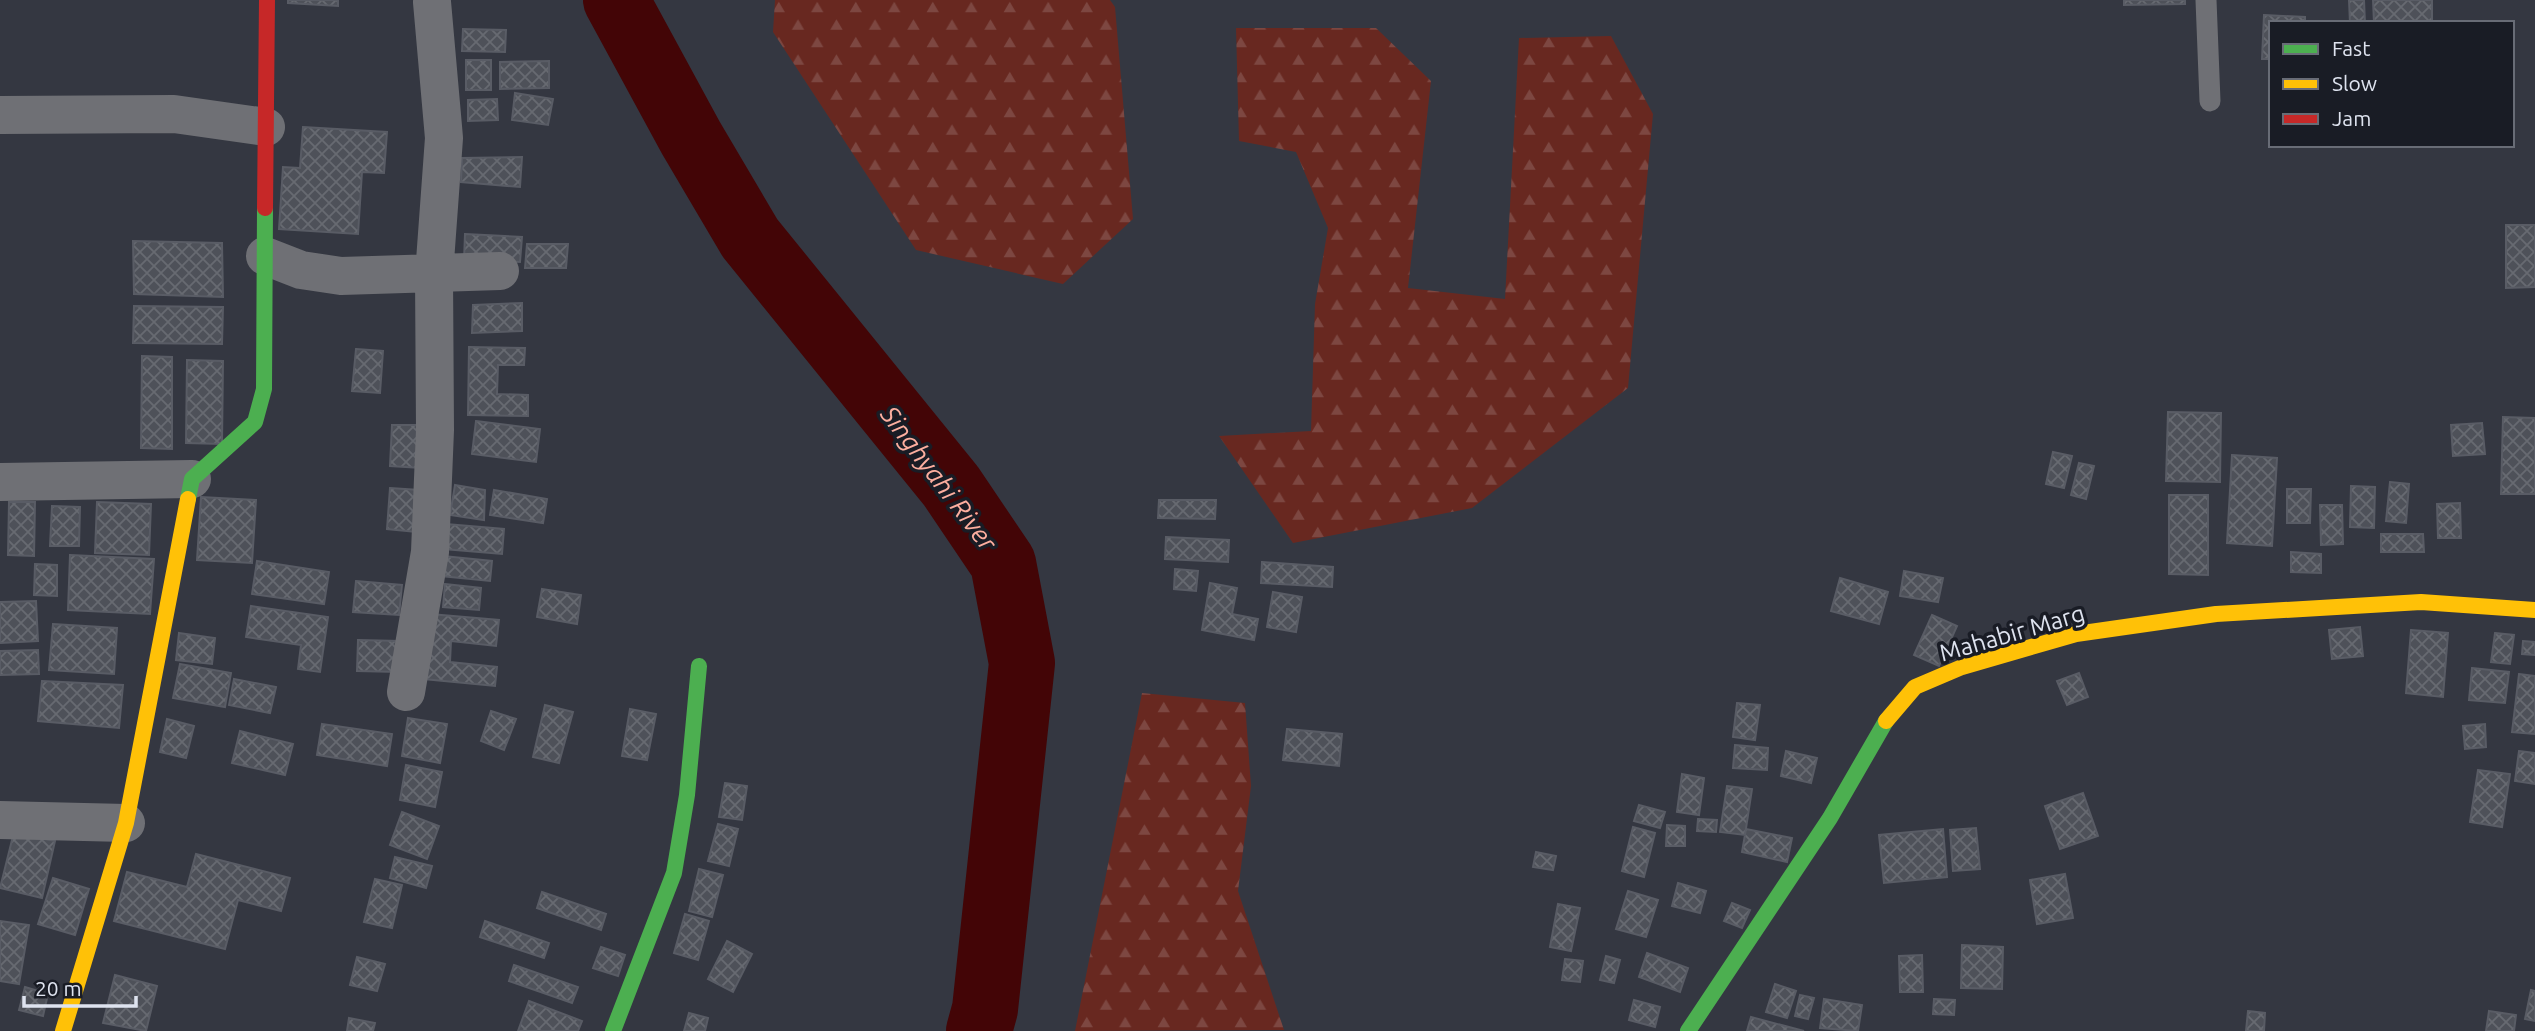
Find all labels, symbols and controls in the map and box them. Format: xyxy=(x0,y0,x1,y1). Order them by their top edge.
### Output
legend xyxy=(2269,21,2514,147)
text: Fast xyxy=(2332,36,2370,60)
text: Slow xyxy=(2332,71,2377,95)
text: Jam xyxy=(2332,106,2371,130)
water label: Singhyahi River xyxy=(875,399,1003,557)
street label: Mahabir Marg xyxy=(1936,599,2088,667)
scale bar xyxy=(24,964,136,1008)
text: 20 m xyxy=(35,976,82,1000)

